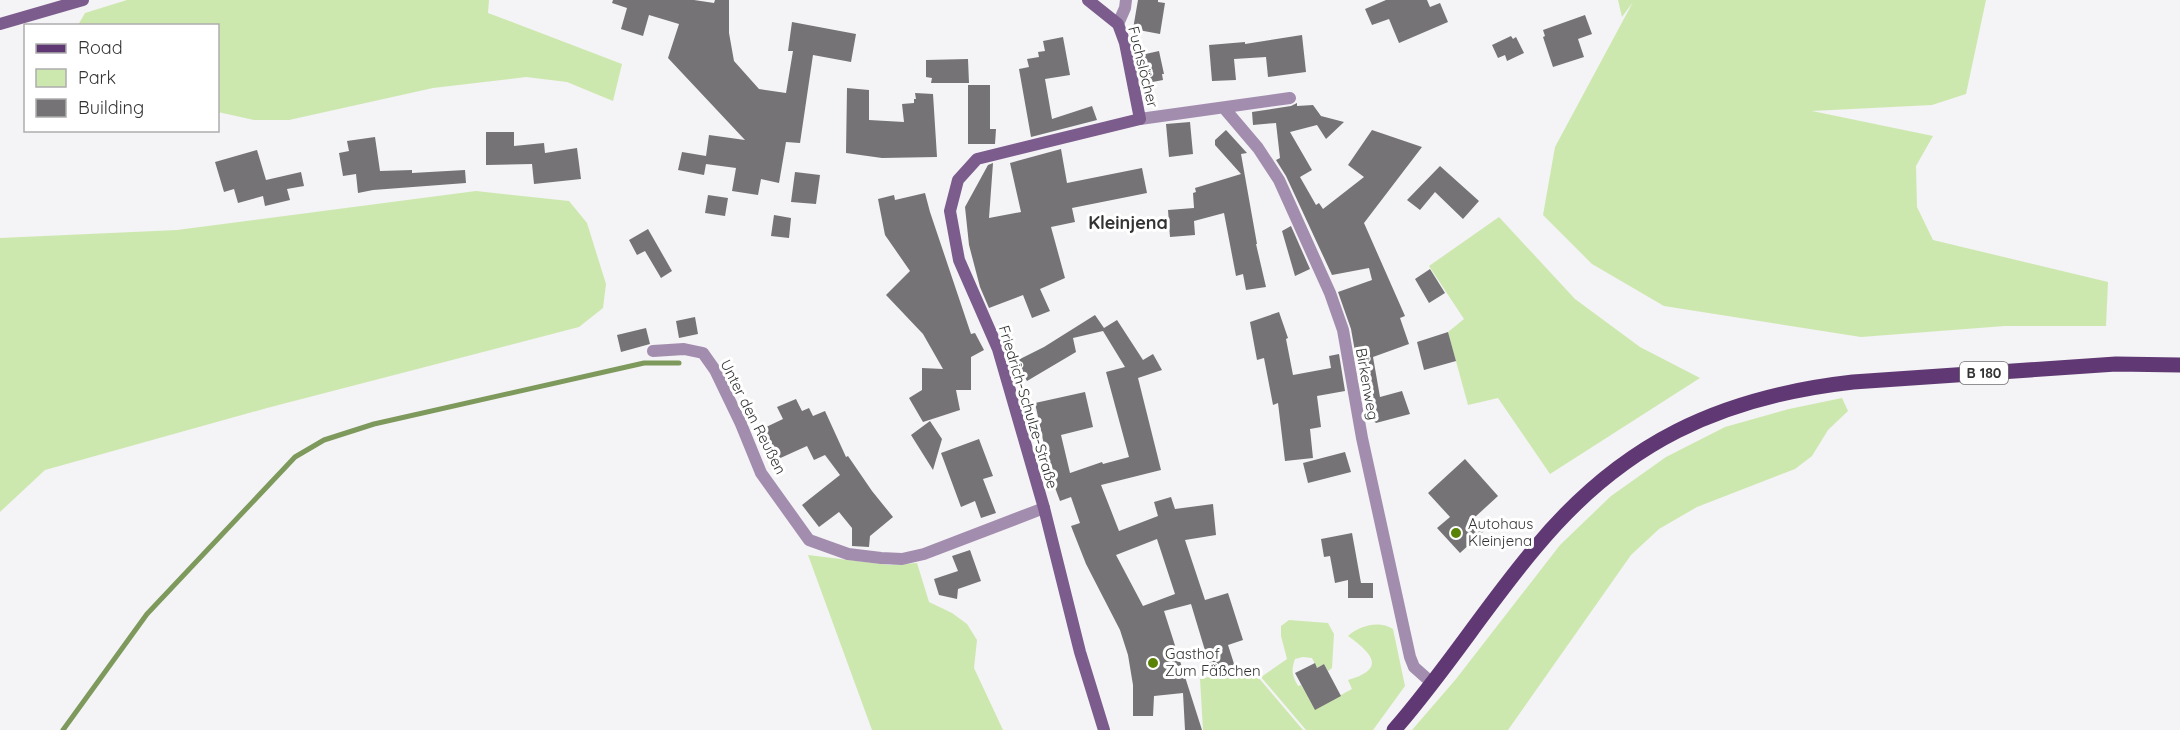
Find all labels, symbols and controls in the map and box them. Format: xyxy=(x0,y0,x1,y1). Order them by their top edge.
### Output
legend xyxy=(24,24,219,132)
street label: Fuchslöcher xyxy=(1124,24,1163,110)
text: Road xyxy=(78,36,123,59)
text: Park xyxy=(78,66,116,89)
text: Building xyxy=(78,96,144,119)
district label: Kleinjena xyxy=(1088,211,1168,234)
street label: Friedrich-Schulze-Straße xyxy=(995,323,1062,491)
street label: Birkenweg xyxy=(1352,346,1383,421)
street label: Unter den Reußen xyxy=(716,356,791,477)
road number: B 180 xyxy=(1960,362,2008,384)
place label: Autohaus Kleinjena xyxy=(1468,514,1533,550)
marker: Autohaus Kleinjena xyxy=(1449,526,1463,540)
place label: Gasthof Zum Fäßchen xyxy=(1165,644,1261,680)
marker: Gasthof Zum Fäßchen xyxy=(1146,656,1160,670)

